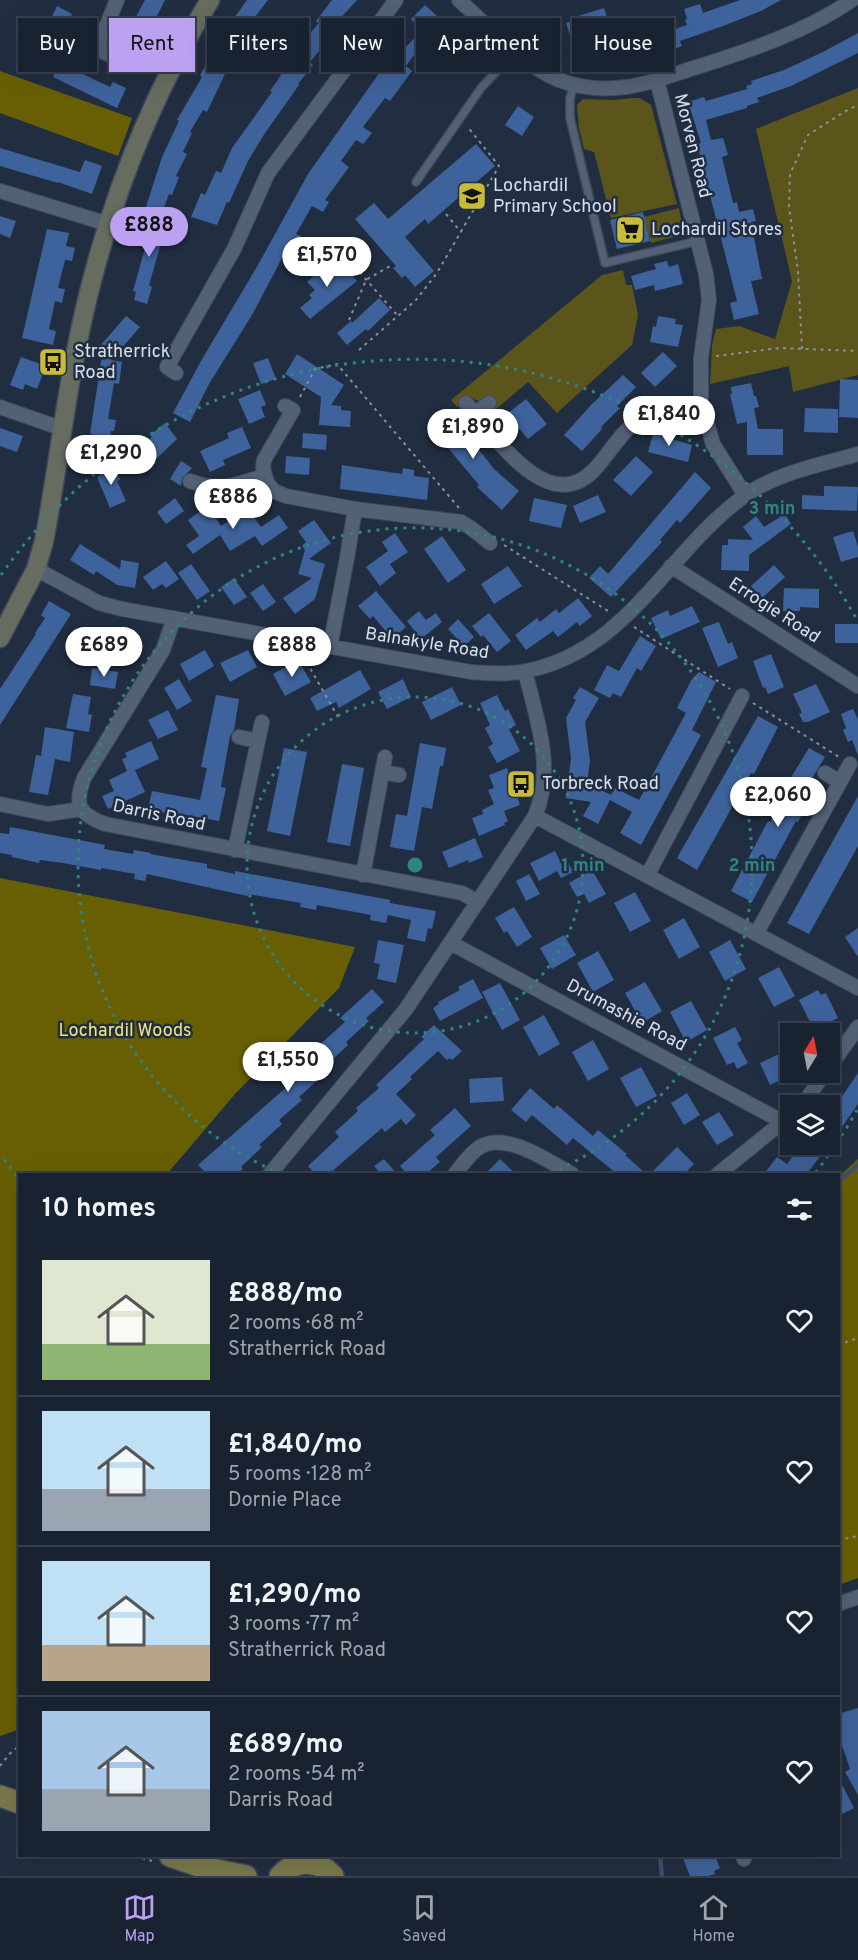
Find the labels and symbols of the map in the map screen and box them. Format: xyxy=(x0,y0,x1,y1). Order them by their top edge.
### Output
street label: Morven Road xyxy=(668,91,716,201)
place label: Lochardil Primary School xyxy=(493,175,617,219)
school or university icon: Lochardil Primary School xyxy=(456,180,488,212)
pin: £888 xyxy=(113,207,185,258)
supermarket icon: Lochardil Stores xyxy=(614,214,646,246)
place label: Lochardil Stores xyxy=(651,219,782,242)
pin: £1,570 xyxy=(278,237,376,288)
place label: Stratherrick Road xyxy=(74,341,170,385)
bus stop icon: Stratherrick Road xyxy=(37,346,69,378)
pin: £1,840 xyxy=(620,396,718,447)
pin: £1,890 xyxy=(424,409,522,460)
pin: £1,290 xyxy=(62,435,160,486)
pin: £886 xyxy=(197,479,269,530)
text: 3 min xyxy=(749,498,795,521)
street label: Errogie Road xyxy=(724,573,824,649)
street label: Balnakyle Road xyxy=(363,623,491,665)
pin: £689 xyxy=(68,627,140,678)
pin: £888 xyxy=(256,627,328,678)
bus stop icon: Torbreck Road xyxy=(505,768,537,800)
place label: Torbreck Road xyxy=(542,773,659,796)
pin: £2,060 xyxy=(729,777,827,828)
street label: Darris Road xyxy=(110,795,208,837)
centre of rings xyxy=(405,855,425,875)
text: 1 min xyxy=(561,855,605,878)
text: 2 min xyxy=(728,855,776,878)
street label: Drumashie Road xyxy=(562,975,690,1057)
park label: Lochardil Woods xyxy=(58,1020,192,1043)
north arrow xyxy=(780,1023,840,1083)
pin: £1,550 xyxy=(239,1042,337,1093)

